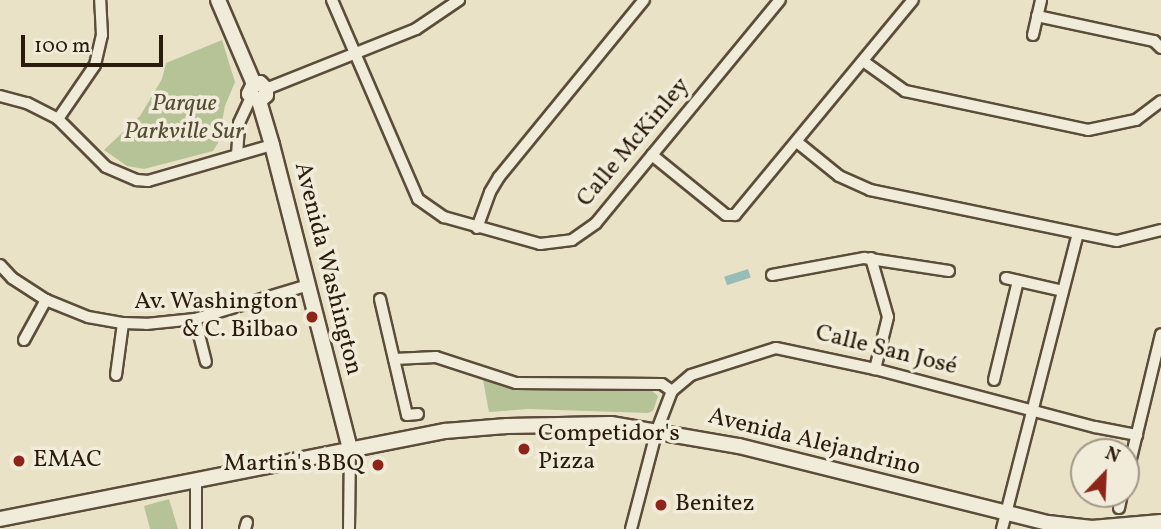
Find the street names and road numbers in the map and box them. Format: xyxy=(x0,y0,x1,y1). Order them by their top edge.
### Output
street label: Calle McKinley xyxy=(572,73,696,213)
street label: Avenida Washington xyxy=(287,159,367,379)
street label: Calle San José xyxy=(812,320,960,382)
street label: Avenida Alejandrino xyxy=(705,403,923,483)

